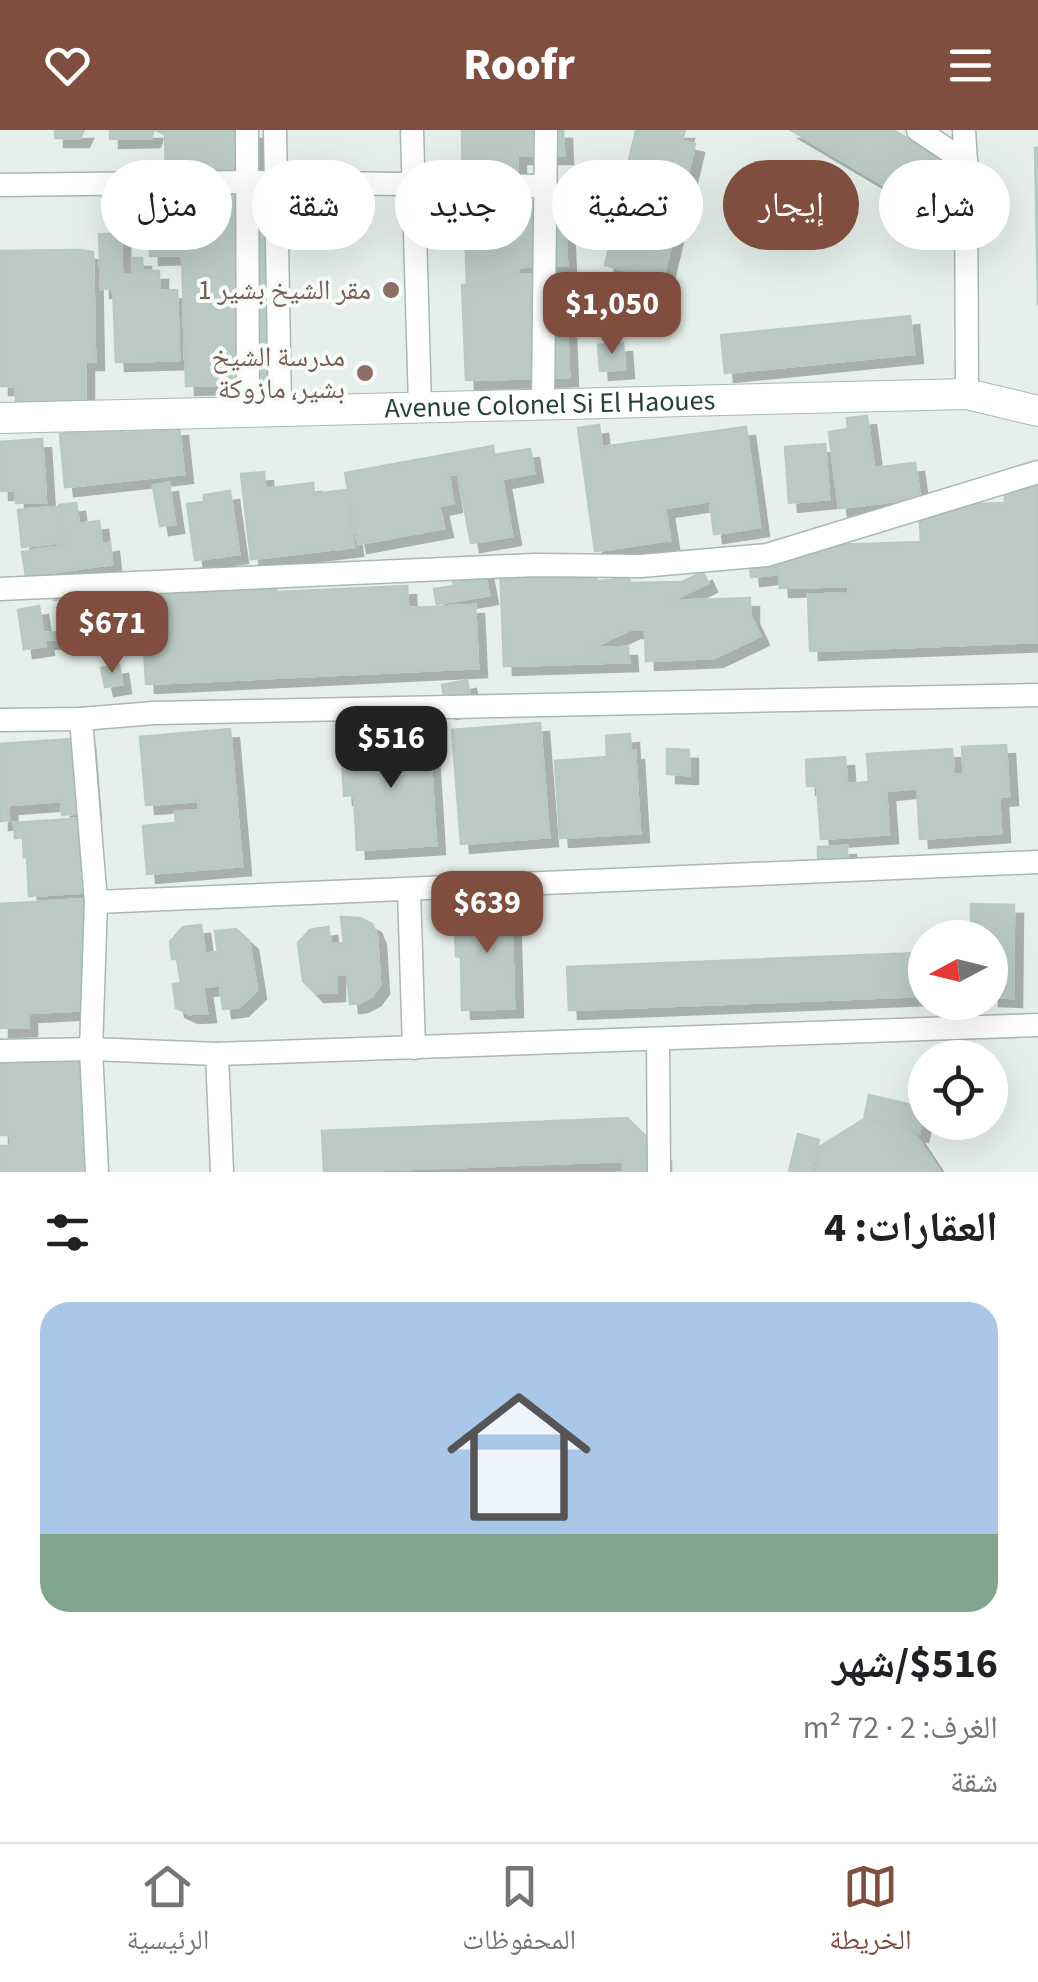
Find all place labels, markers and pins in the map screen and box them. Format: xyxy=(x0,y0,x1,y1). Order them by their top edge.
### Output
place label: مقر الشيخ بشير 1 xyxy=(198,270,371,310)
pin: $1,050 xyxy=(531,272,693,357)
marker: مقر الشيخ بشير 1 xyxy=(380,279,402,301)
place label: مدرسة الشيخ بشير، مازوكة xyxy=(212,337,345,409)
marker: مدرسة الشيخ بشير، مازوكة xyxy=(354,362,376,384)
pin: $671 xyxy=(53,591,171,676)
pin: $516 xyxy=(332,706,450,791)
pin: $639 xyxy=(428,871,546,956)

